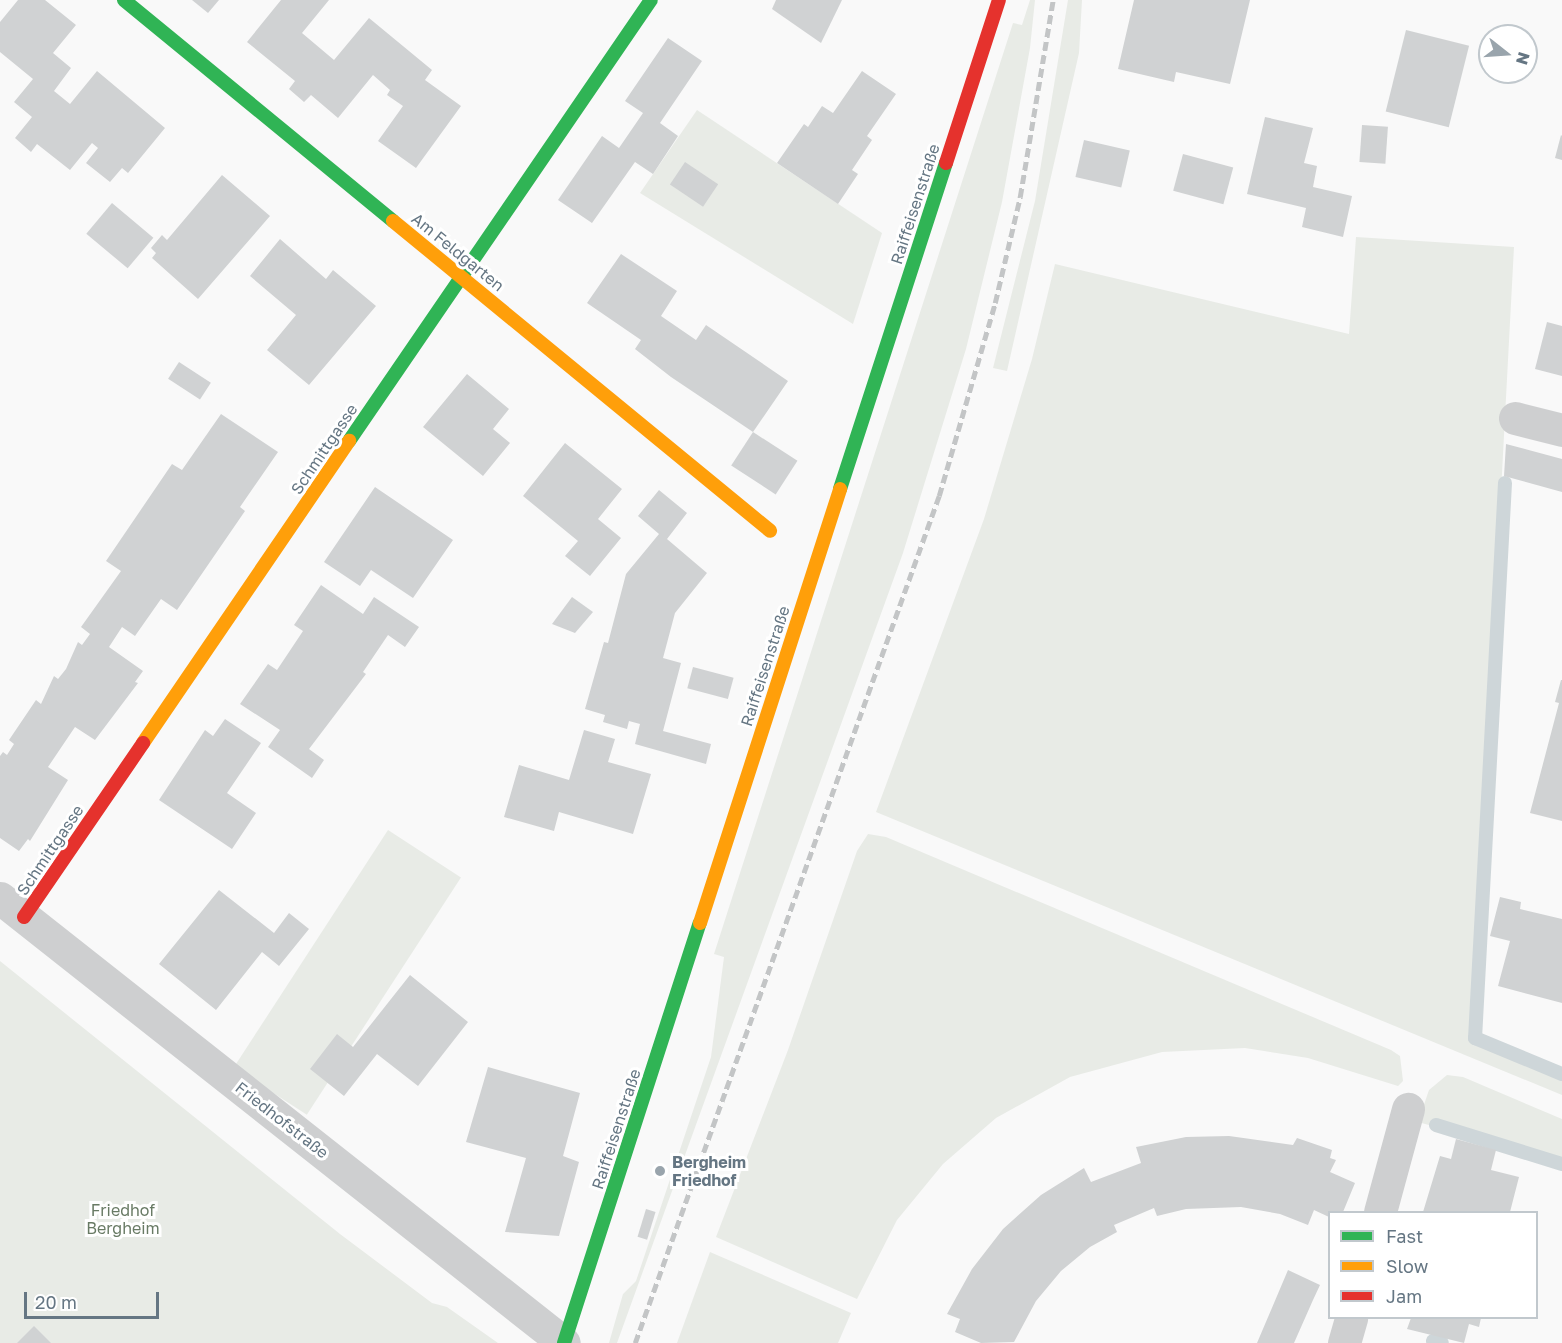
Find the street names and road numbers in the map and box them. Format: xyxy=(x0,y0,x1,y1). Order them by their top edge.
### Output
street label: Raiffeisenstraße xyxy=(886,141,944,267)
street label: Am Feldgarten xyxy=(408,209,508,295)
street label: Schmittgasse xyxy=(287,400,361,498)
street label: Raiffeisenstraße xyxy=(736,603,794,729)
street label: Schmittgasse xyxy=(13,801,87,899)
street label: Raiffeisenstraße xyxy=(587,1066,645,1192)
street label: Friedhofstraße xyxy=(232,1078,332,1162)

